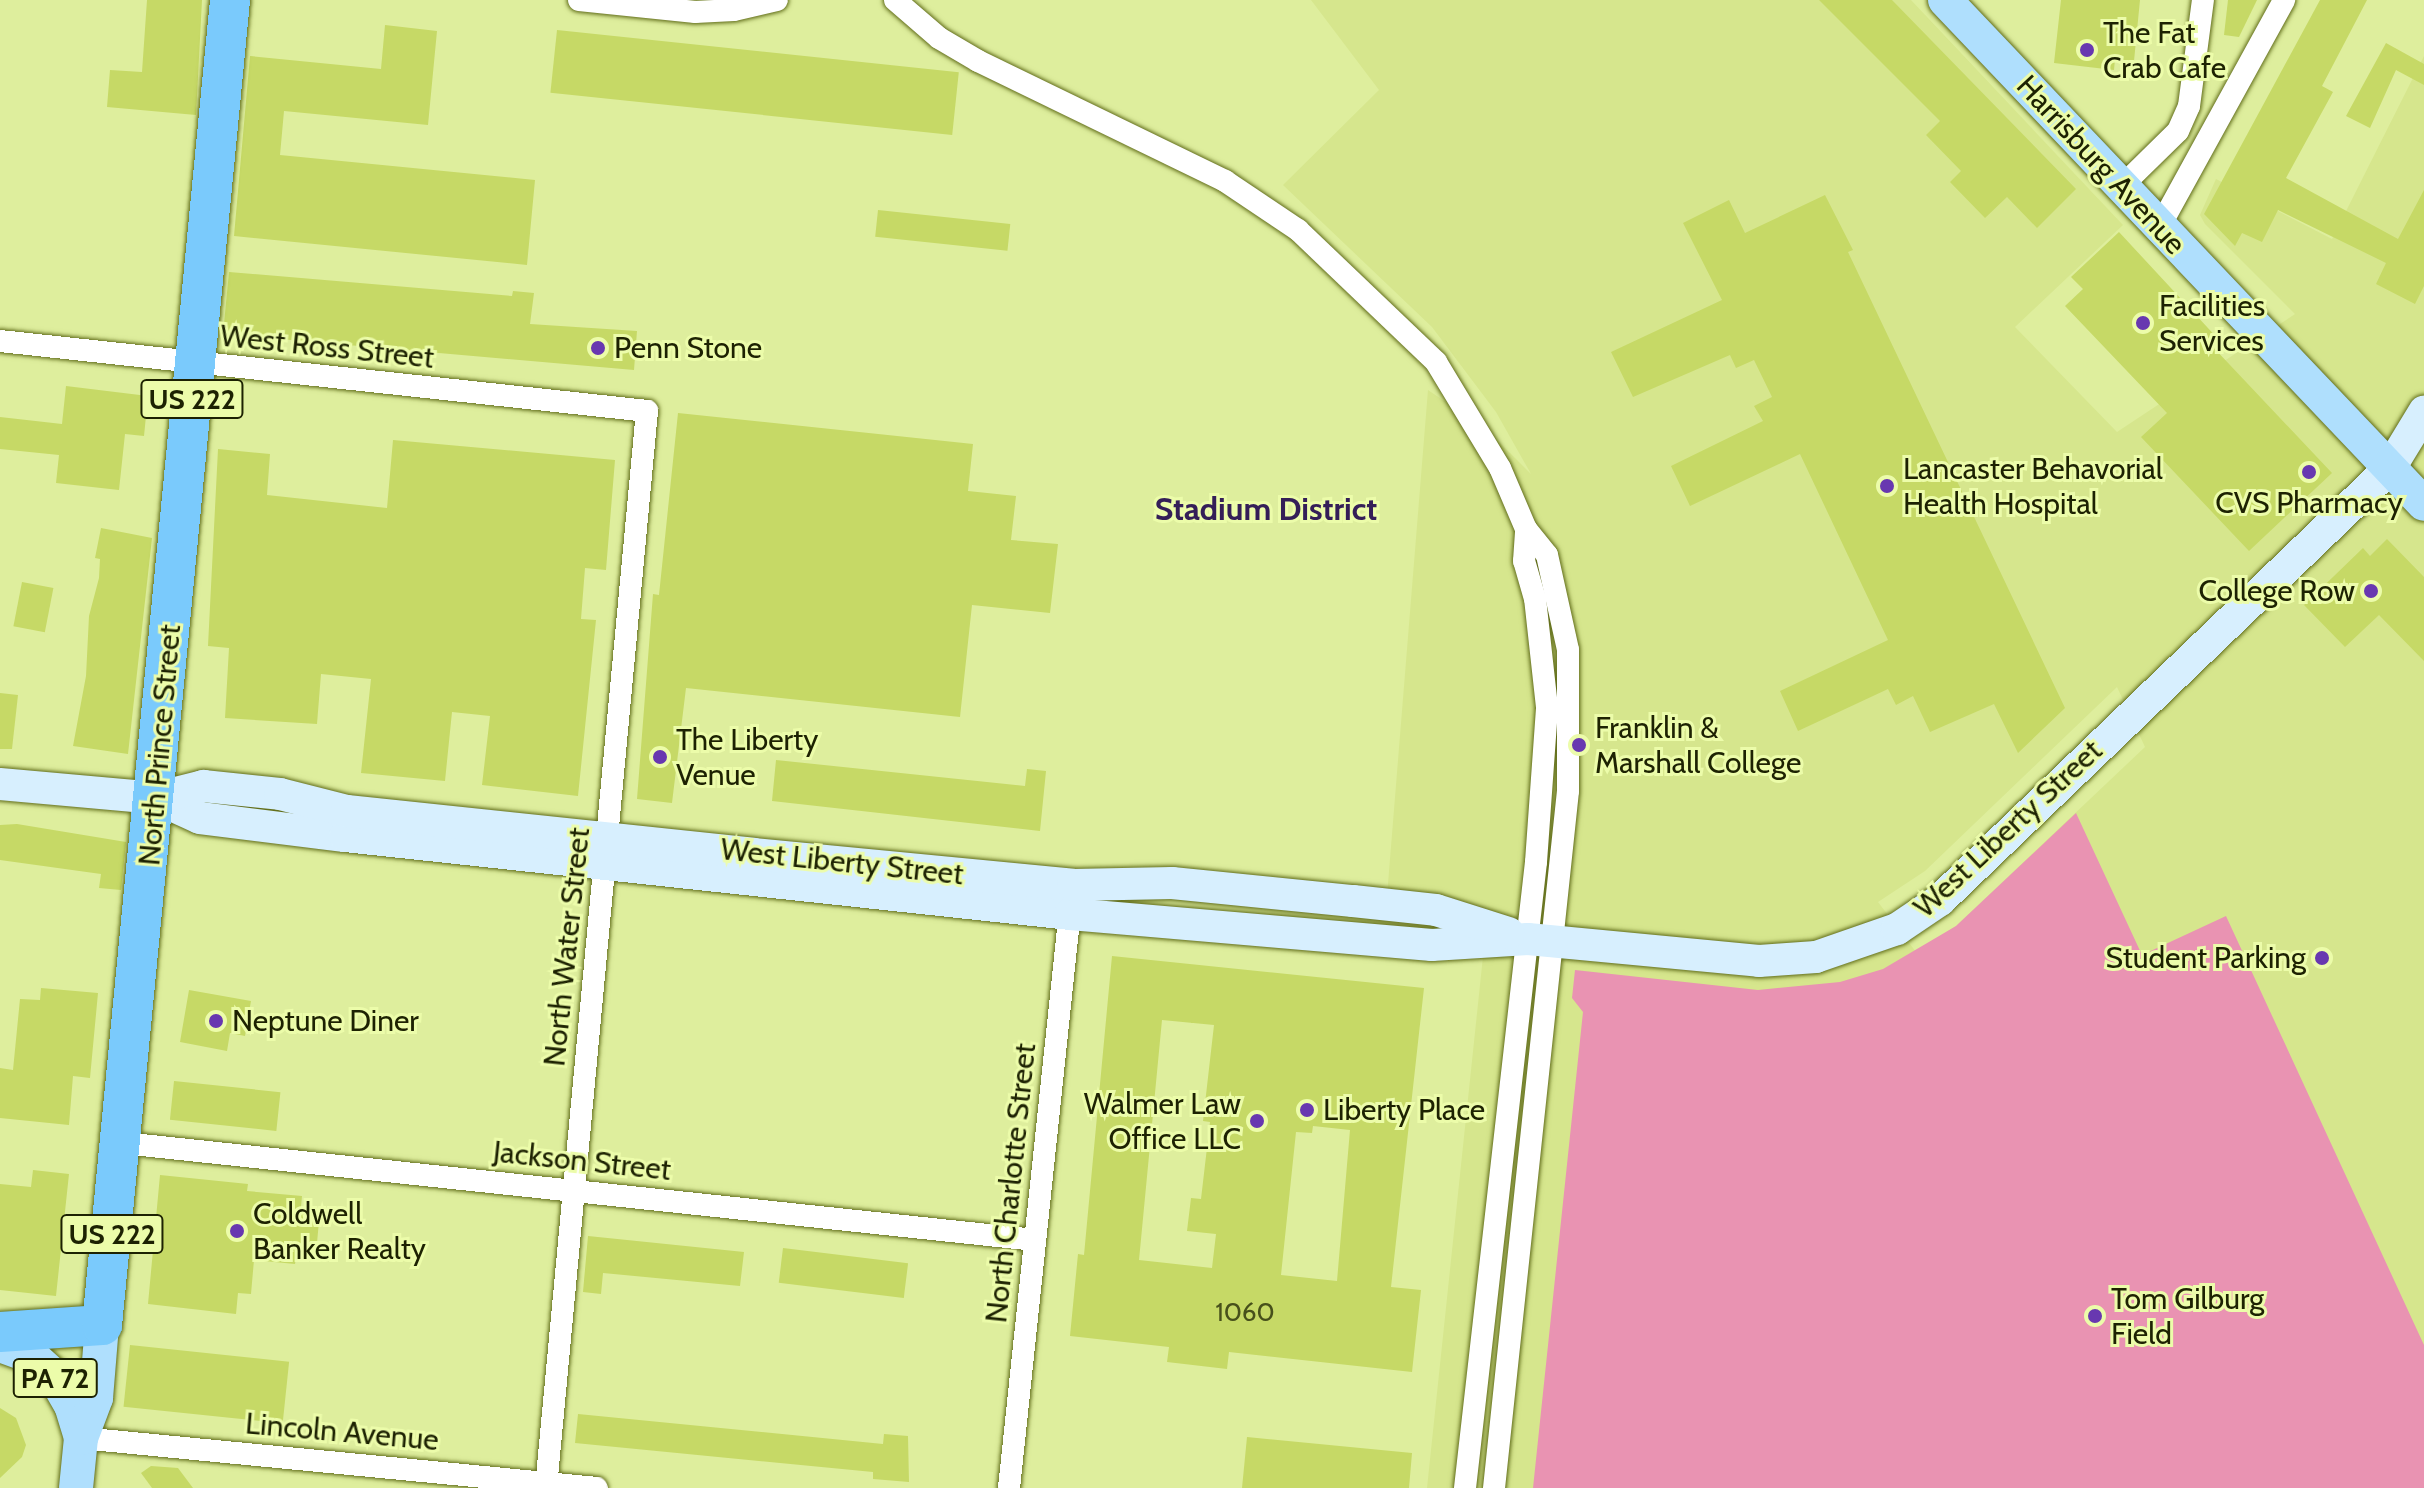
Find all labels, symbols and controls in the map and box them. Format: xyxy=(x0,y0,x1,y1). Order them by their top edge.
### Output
place label: The Fat Crab Cafe xyxy=(2103,15,2226,86)
marker: The Fat Crab Cafe xyxy=(2078,41,2096,59)
street label: Harrisburg Avenue xyxy=(2009,68,2193,262)
place label: Facilities Services xyxy=(2159,288,2265,358)
marker: Facilities Services xyxy=(2134,314,2152,332)
street label: West Ross Street xyxy=(218,318,436,376)
place label: Penn Stone xyxy=(614,330,762,366)
marker: Penn Stone xyxy=(589,339,607,357)
road number: US 222 xyxy=(140,375,244,423)
place label: Lancaster Behavorial Health Hospital xyxy=(1903,451,2163,522)
marker: CVS Pharmacy xyxy=(2300,463,2318,481)
marker: Lancaster Behavorial Health Hospital xyxy=(1878,477,1896,495)
place label: CVS Pharmacy xyxy=(2215,485,2403,521)
district label: Stadium District xyxy=(1155,490,1377,528)
place label: College Row xyxy=(2198,573,2355,609)
marker: College Row xyxy=(2362,582,2380,600)
street label: North Prince Street xyxy=(132,623,188,867)
place label: Franklin & Marshall College xyxy=(1595,710,1801,780)
place label: The Liberty Venue xyxy=(676,722,818,792)
street label: West Liberty Street xyxy=(1907,733,2109,925)
marker: Franklin & Marshall College xyxy=(1570,736,1588,754)
marker: The Liberty Venue xyxy=(651,748,669,766)
street label: North Water Street xyxy=(537,826,597,1068)
street label: West Liberty Street xyxy=(719,831,965,893)
place label: Student Parking xyxy=(2106,940,2306,976)
marker: Student Parking xyxy=(2313,949,2331,967)
place label: Neptune Diner xyxy=(232,1003,419,1039)
marker: Neptune Diner xyxy=(207,1012,225,1030)
street label: North Charlotte Street xyxy=(978,1041,1044,1325)
place label: Walmer Law Office LLC xyxy=(1084,1086,1241,1156)
place label: Liberty Place xyxy=(1323,1092,1485,1128)
marker: Liberty Place xyxy=(1298,1101,1316,1119)
marker: Walmer Law Office LLC xyxy=(1248,1112,1266,1130)
street label: Jackson Street xyxy=(491,1134,673,1188)
place label: Coldwell Banker Realty xyxy=(253,1196,426,1266)
road number: US 222 xyxy=(60,1210,164,1258)
marker: Coldwell Banker Realty xyxy=(228,1222,246,1240)
place label: Tom Gilburg Field xyxy=(2111,1281,2264,1352)
house number: 1060 xyxy=(1215,1297,1275,1329)
marker: Tom Gilburg Field xyxy=(2086,1307,2104,1325)
road number: PA 72 xyxy=(11,1354,99,1402)
street label: Lincoln Avenue xyxy=(244,1406,440,1458)

